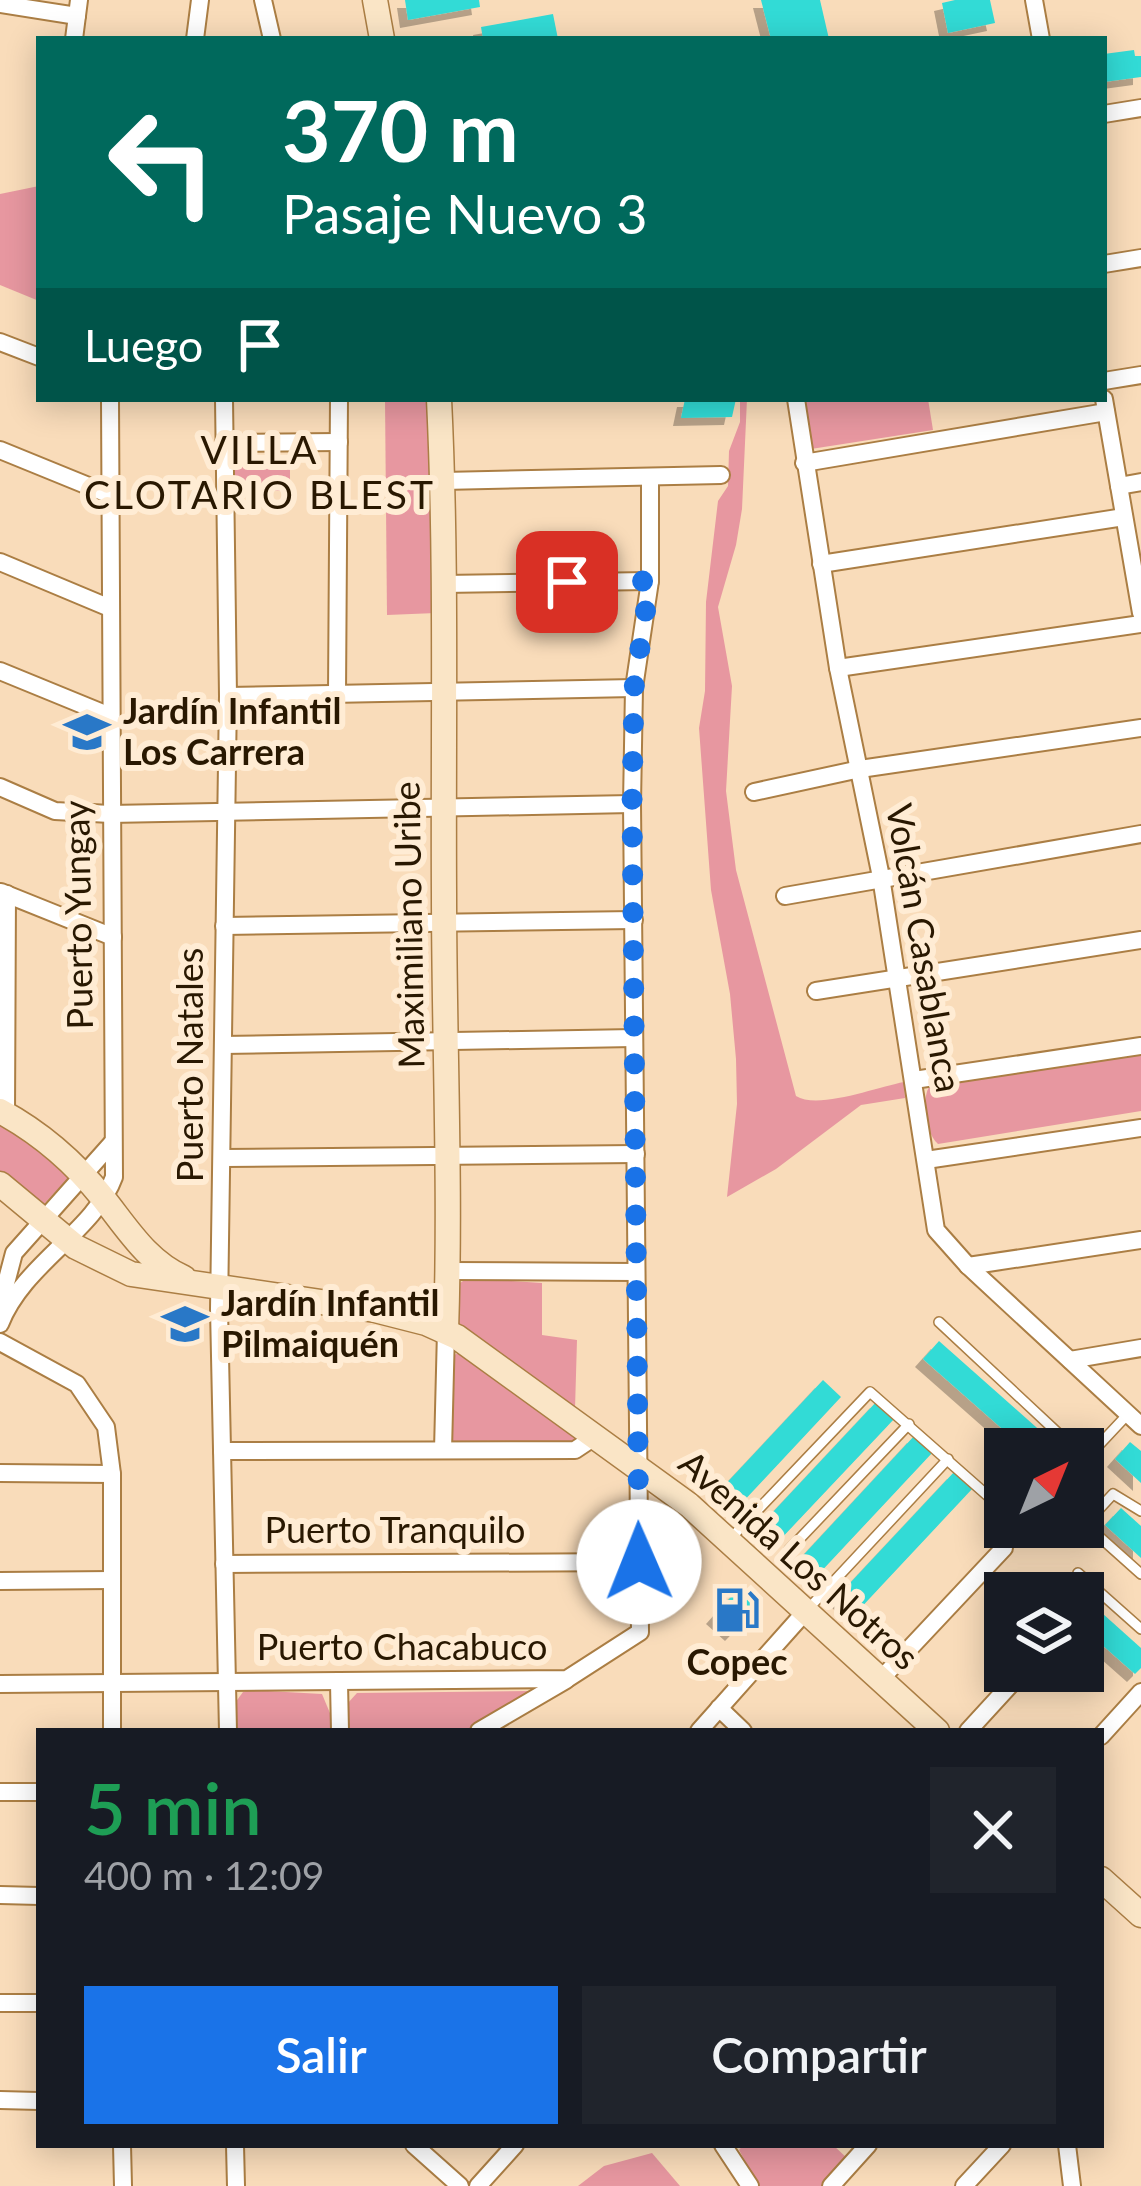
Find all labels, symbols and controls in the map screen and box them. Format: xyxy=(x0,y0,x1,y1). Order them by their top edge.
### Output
text: 370 m xyxy=(282,79,519,180)
icon: left xyxy=(84,84,240,240)
text: Pasaje Nuevo 3 xyxy=(282,181,648,246)
icon: arrive xyxy=(227,312,293,378)
text: Luego xyxy=(84,318,203,372)
district label: VILLA CLOTARIO BLEST xyxy=(84,426,436,517)
pin xyxy=(516,531,618,633)
icon: arrive xyxy=(534,549,600,615)
place label: Jardín Infantil Los Carrera xyxy=(123,688,341,773)
school or university icon: Jardín Infantil Los Carrera xyxy=(62,707,112,757)
street label: Maximiliano Uribe xyxy=(383,781,433,1069)
street label: Puerto Yungay xyxy=(53,800,101,1030)
street label: Volcán Casablanca xyxy=(878,800,972,1095)
street label: Puerto Natales xyxy=(167,948,211,1182)
place label: Jardín Infantil Pilmaiquén xyxy=(221,1280,439,1365)
school or university icon: Jardín Infantil Pilmaiquén xyxy=(160,1299,210,1349)
north arrow xyxy=(984,1428,1104,1548)
map controls xyxy=(984,1428,1104,1692)
street label: Avenida Los Notros xyxy=(671,1440,928,1678)
position arrow xyxy=(576,1499,702,1625)
street label: Puerto Tranquilo xyxy=(265,1507,525,1551)
button: layers xyxy=(984,1572,1104,1692)
fuel station icon: Copec xyxy=(712,1585,762,1635)
street label: Puerto Chacabuco xyxy=(257,1624,547,1668)
place label: Copec xyxy=(686,1639,788,1683)
text: 5 min xyxy=(84,1764,262,1850)
button: close xyxy=(930,1767,1056,1893)
text: 400 m · 12:09 xyxy=(84,1852,324,1898)
button: Salir xyxy=(84,1986,558,2124)
button: Compartir xyxy=(582,1986,1056,2124)

